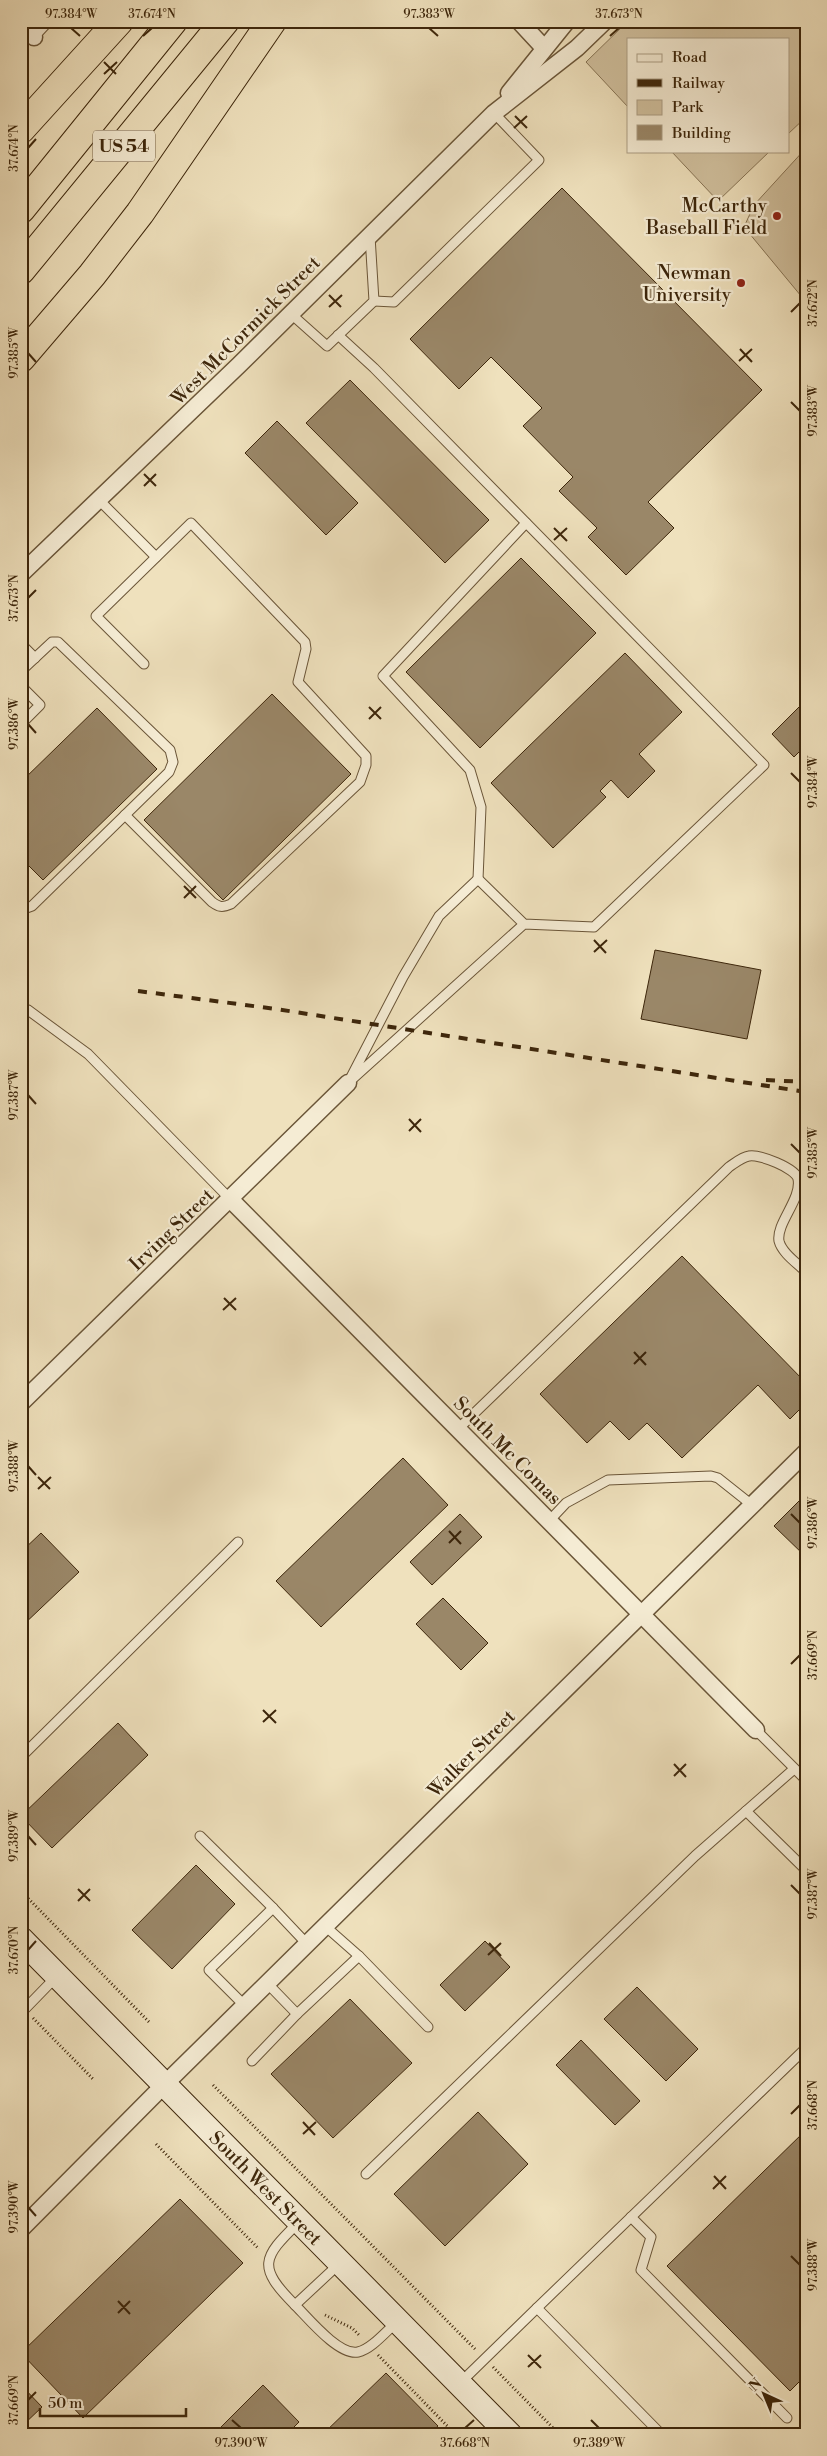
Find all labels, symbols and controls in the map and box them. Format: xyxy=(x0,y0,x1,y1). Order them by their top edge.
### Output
text: 97.384°W xyxy=(45,7,98,22)
text: 37.674°N xyxy=(128,7,176,22)
text: 97.383°W xyxy=(403,7,456,22)
text: 37.673°N xyxy=(595,7,643,22)
legend xyxy=(627,38,790,152)
text: Road xyxy=(672,48,707,67)
text: Railway xyxy=(672,74,726,93)
text: Park xyxy=(672,98,704,117)
text: 37.674°N xyxy=(7,124,22,172)
text: Building xyxy=(671,124,731,143)
road number: US 54 xyxy=(93,130,155,162)
place label: McCarthy Baseball Field xyxy=(645,194,768,240)
marker: McCarthy Baseball Field xyxy=(771,210,783,222)
street label: West McCormick Street xyxy=(165,251,326,411)
place label: Newman University xyxy=(643,261,732,307)
marker: Newman University xyxy=(735,277,747,289)
text: 37.672°N xyxy=(806,279,821,327)
text: 97.385°W xyxy=(7,326,22,379)
text: 97.383°W xyxy=(806,384,821,437)
text: 37.673°N xyxy=(7,574,22,622)
text: 97.386°W xyxy=(7,697,22,750)
text: 97.384°W xyxy=(806,755,821,808)
text: 97.387°W xyxy=(7,1068,22,1120)
text: 97.385°W xyxy=(806,1126,821,1179)
street label: Irving Street xyxy=(124,1183,219,1276)
street label: South Mc Comas xyxy=(448,1392,566,1510)
text: 97.388°W xyxy=(7,1439,22,1492)
text: 97.386°W xyxy=(806,1496,821,1549)
text: 37.669°N xyxy=(806,1630,821,1680)
street label: Walker Street xyxy=(422,1705,521,1803)
text: 97.389°W xyxy=(7,1809,22,1862)
text: 97.387°W xyxy=(806,1867,821,1919)
text: 37.670°N xyxy=(7,1926,22,1974)
text: 37.668°N xyxy=(806,2080,821,2130)
street label: South West Street xyxy=(204,2126,327,2251)
text: 97.390°W xyxy=(7,2179,22,2233)
text: 97.388°W xyxy=(806,2238,821,2291)
north arrow xyxy=(740,2368,790,2418)
text: 37.669°N xyxy=(7,2375,22,2425)
text: N xyxy=(745,2375,766,2396)
scale bar xyxy=(40,2386,186,2418)
text: 50 m xyxy=(48,2394,82,2413)
text: 97.390°W xyxy=(215,2436,269,2451)
text: 37.668°N xyxy=(440,2436,490,2451)
text: 97.389°W xyxy=(573,2436,626,2451)

